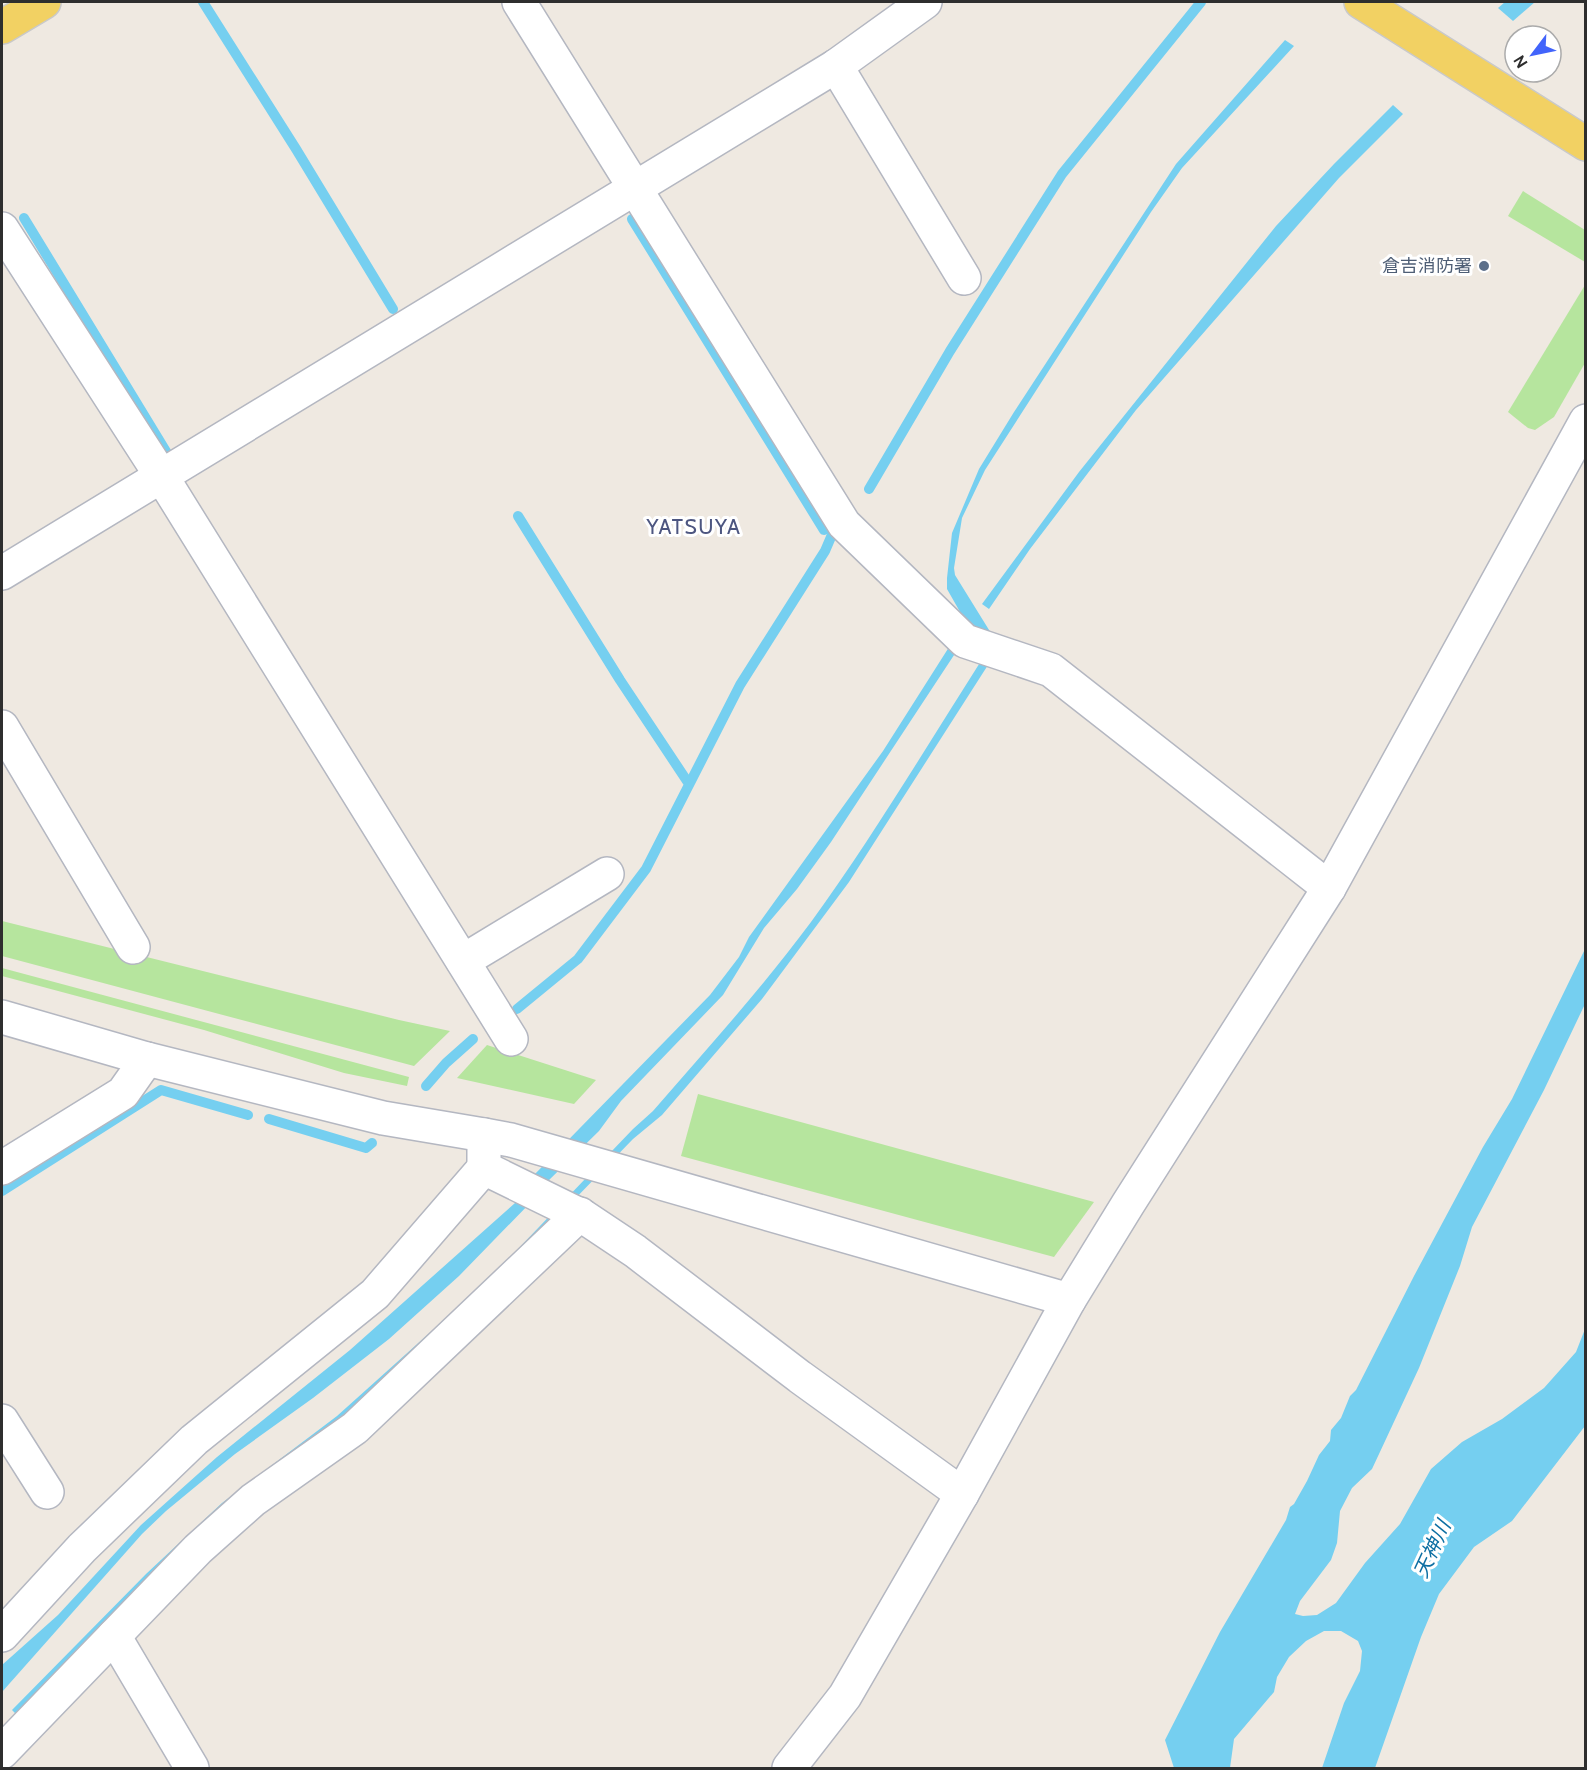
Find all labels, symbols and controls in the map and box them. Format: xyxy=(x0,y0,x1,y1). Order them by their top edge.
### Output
north arrow xyxy=(1503,24,1563,84)
text: N xyxy=(1510,52,1532,72)
place label: 倉吉消防署 xyxy=(1382,255,1472,277)
marker: 倉吉消防署 xyxy=(1477,259,1491,273)
district label: YATSUYA xyxy=(645,514,742,539)
water label: 天神川 xyxy=(1408,1515,1456,1581)

